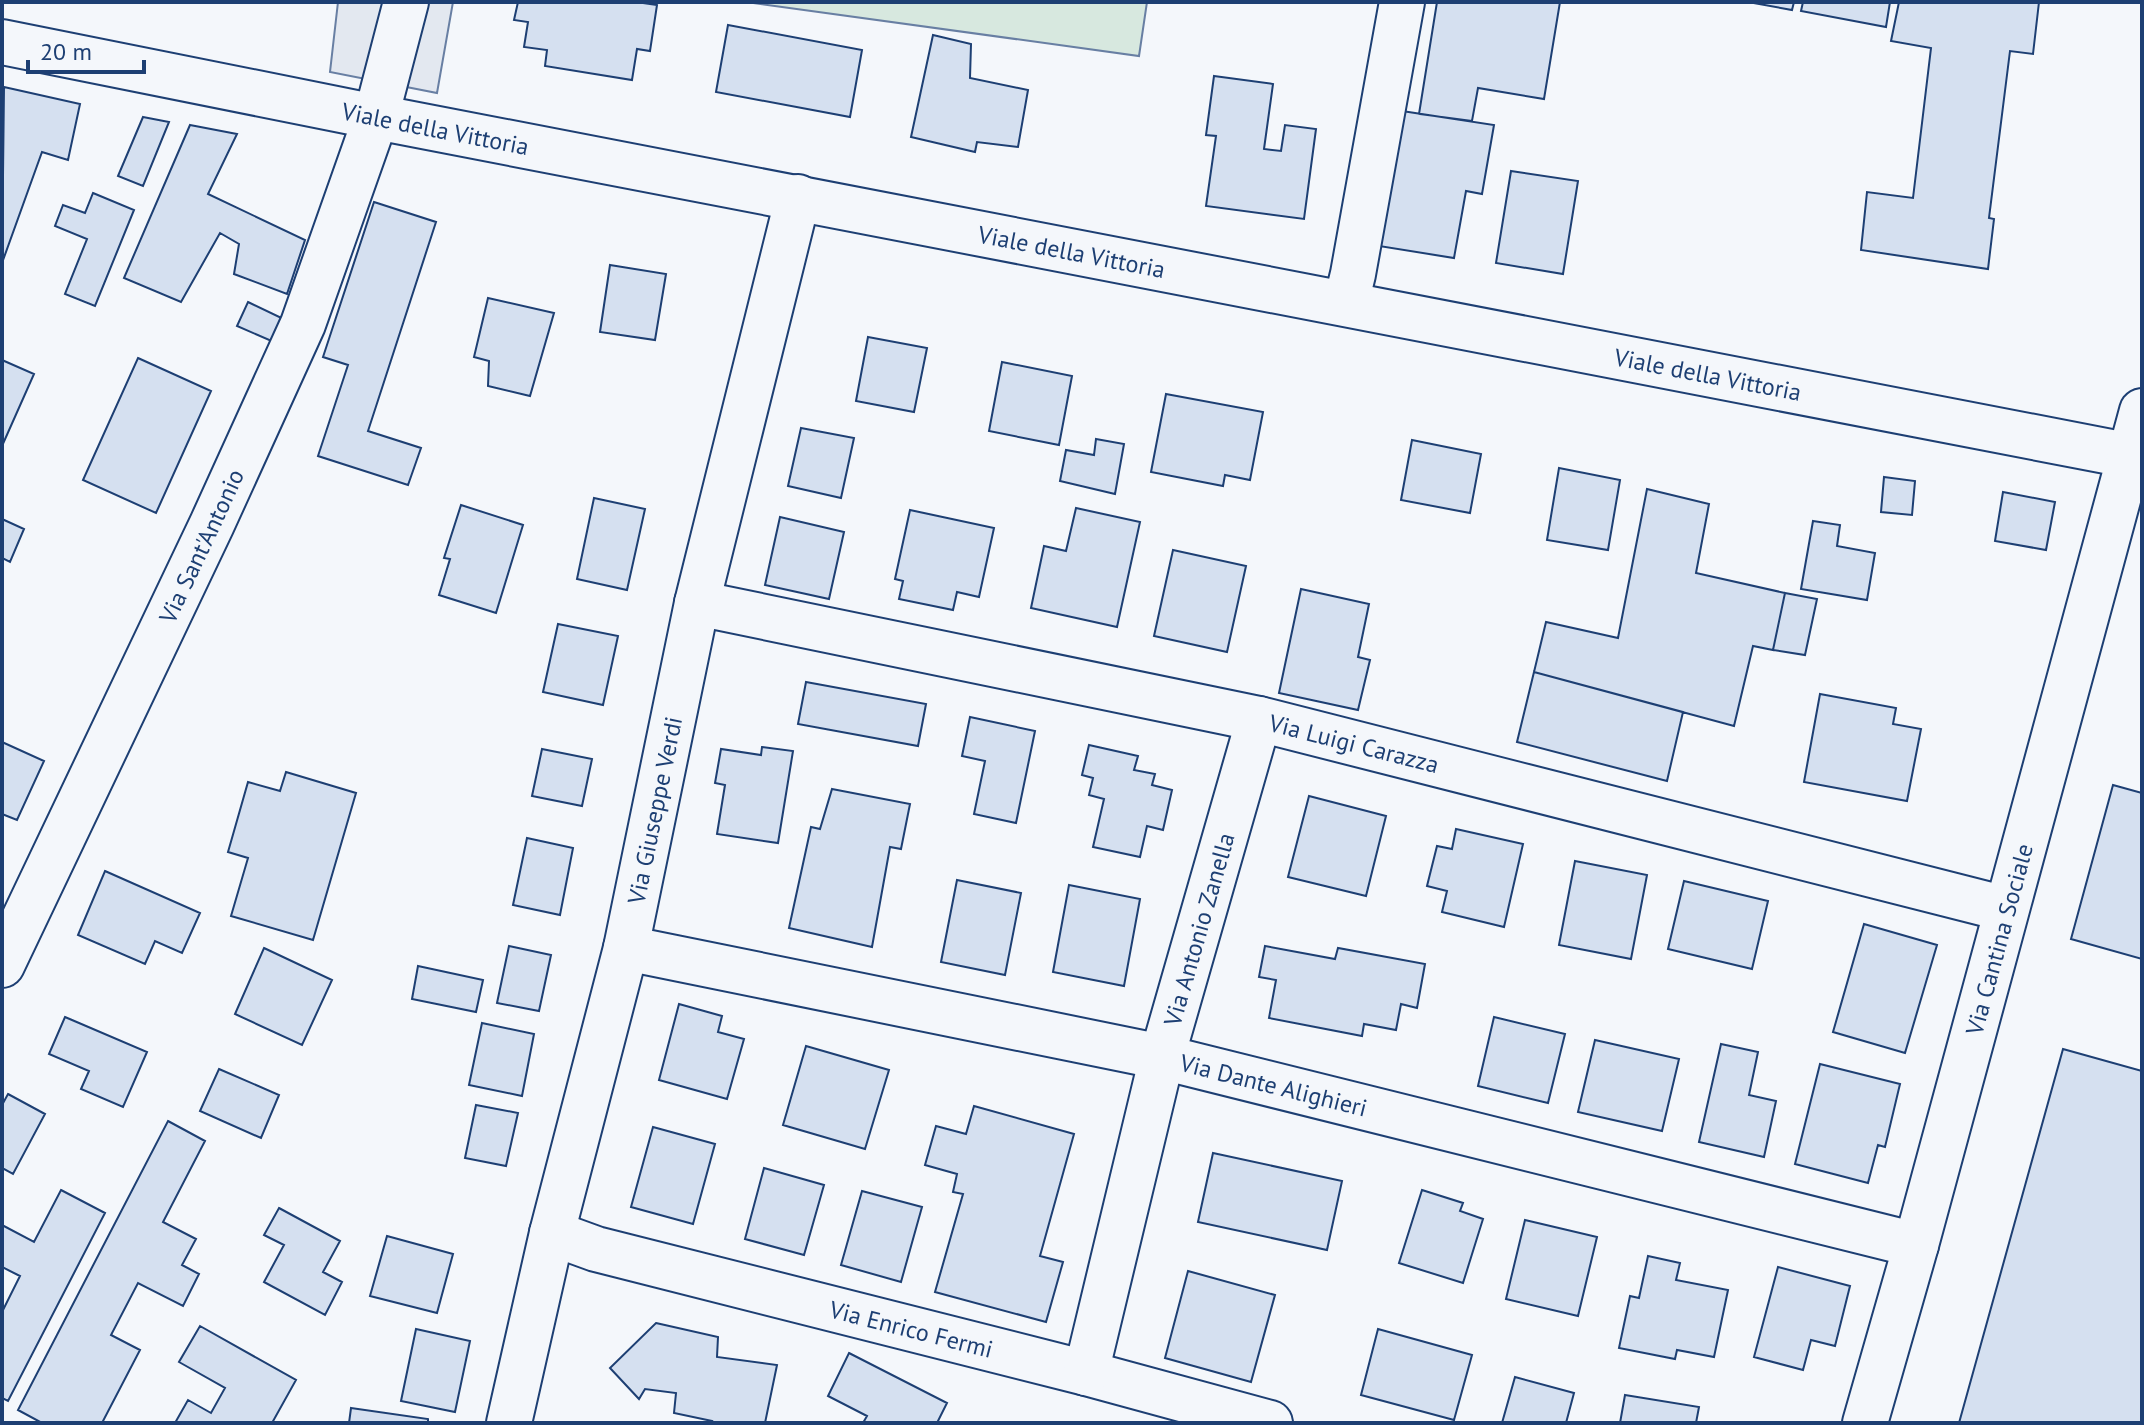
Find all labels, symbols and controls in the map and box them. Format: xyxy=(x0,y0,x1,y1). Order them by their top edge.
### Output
scale bar xyxy=(28,24,144,74)
text: 20 m xyxy=(40,36,92,67)
street label: Viale della Vittoria xyxy=(338,95,532,162)
street label: Viale della Vittoria xyxy=(975,218,1168,285)
street label: Viale della Vittoria xyxy=(1611,341,1804,407)
street label: Via Sant'Antonio xyxy=(151,464,251,629)
street label: Via Luigi Carazza xyxy=(1265,706,1442,780)
street label: Via Giuseppe Verdi xyxy=(620,714,689,908)
street label: Via Antonio Zanella xyxy=(1156,829,1241,1030)
street label: Via Cantina Sociale xyxy=(1958,840,2040,1039)
street label: Via Dante Alighieri xyxy=(1176,1046,1370,1123)
street label: Via Enrico Fermi xyxy=(825,1293,996,1364)

